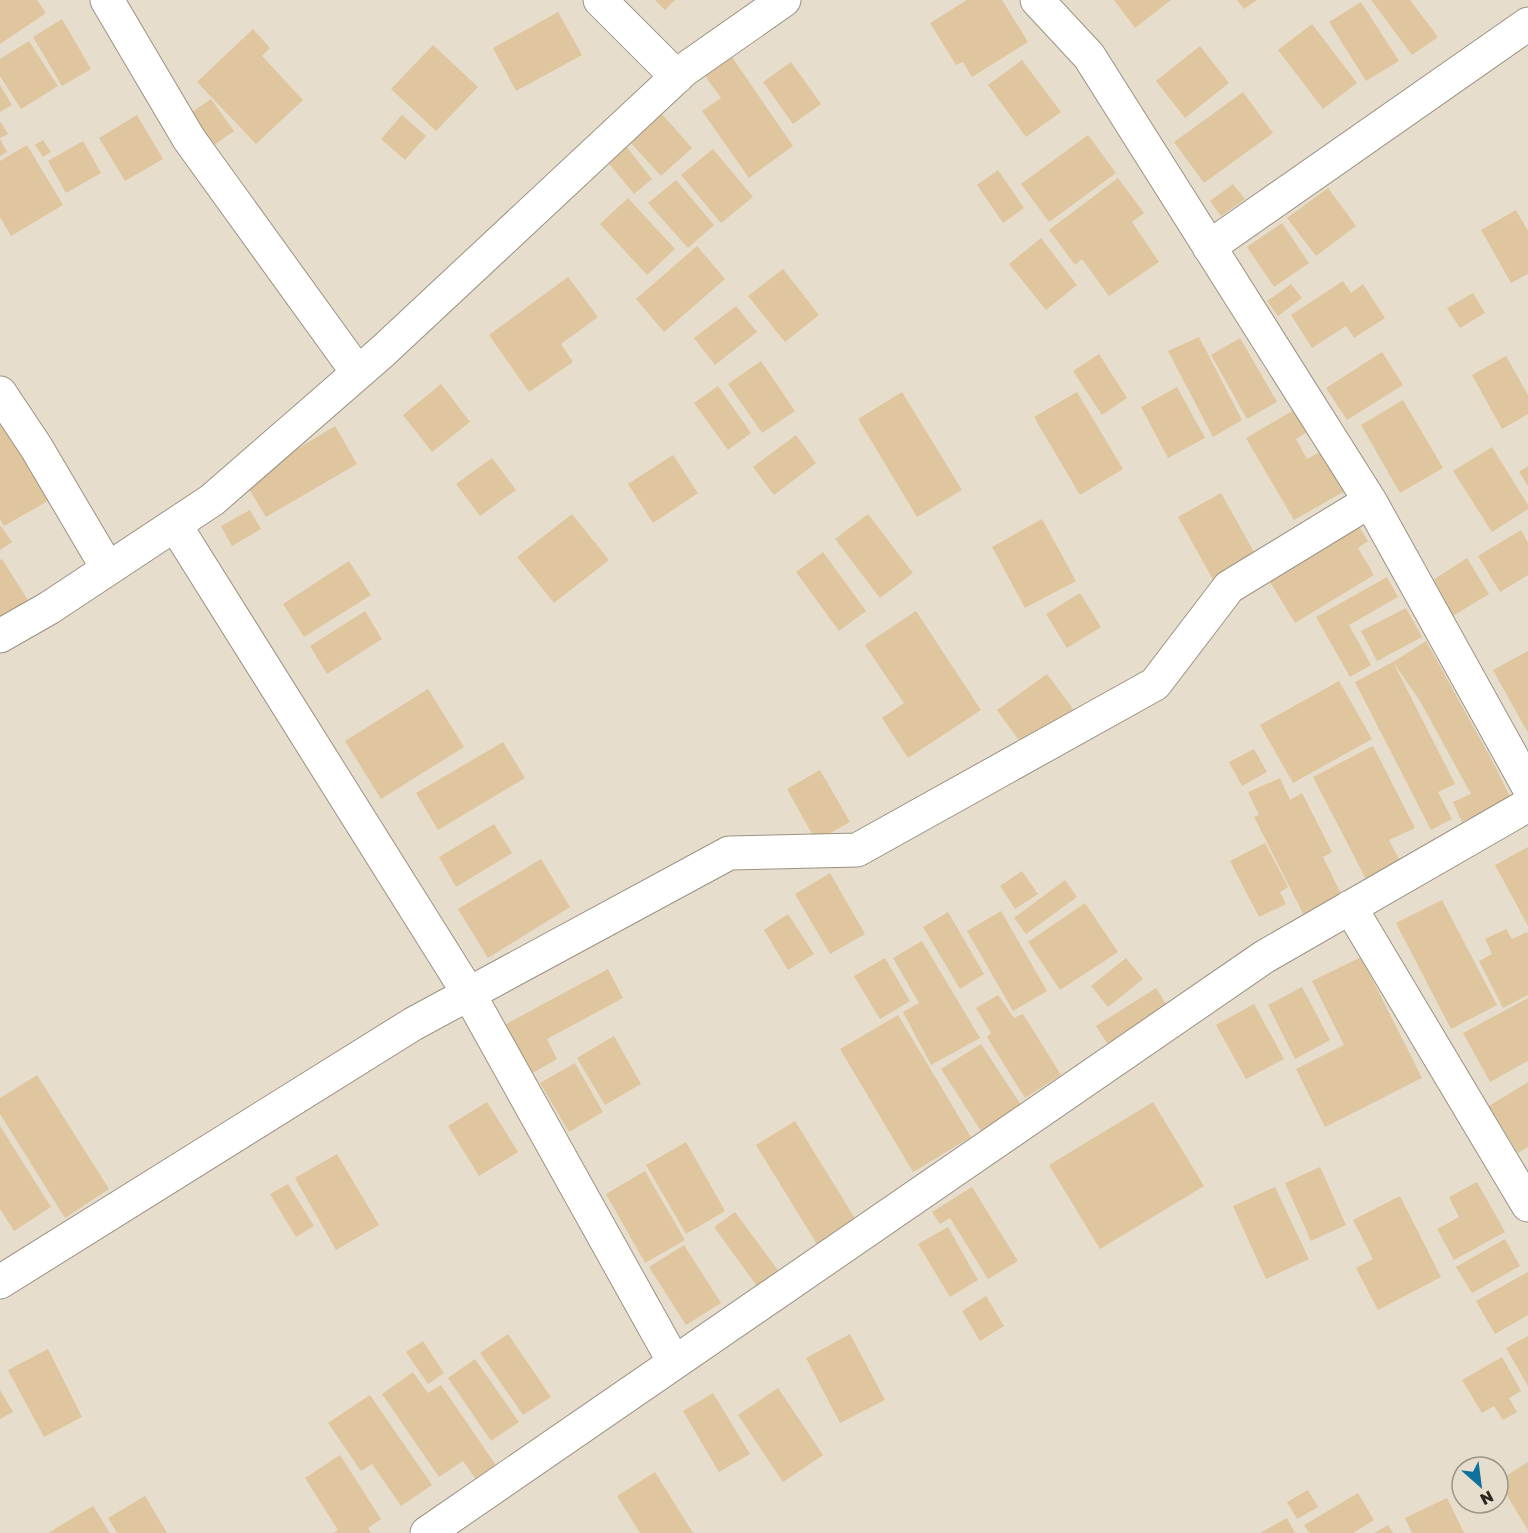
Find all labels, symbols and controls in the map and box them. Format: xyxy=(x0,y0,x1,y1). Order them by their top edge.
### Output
north arrow xyxy=(1450,1455,1510,1515)
text: N xyxy=(1477,1487,1497,1510)

